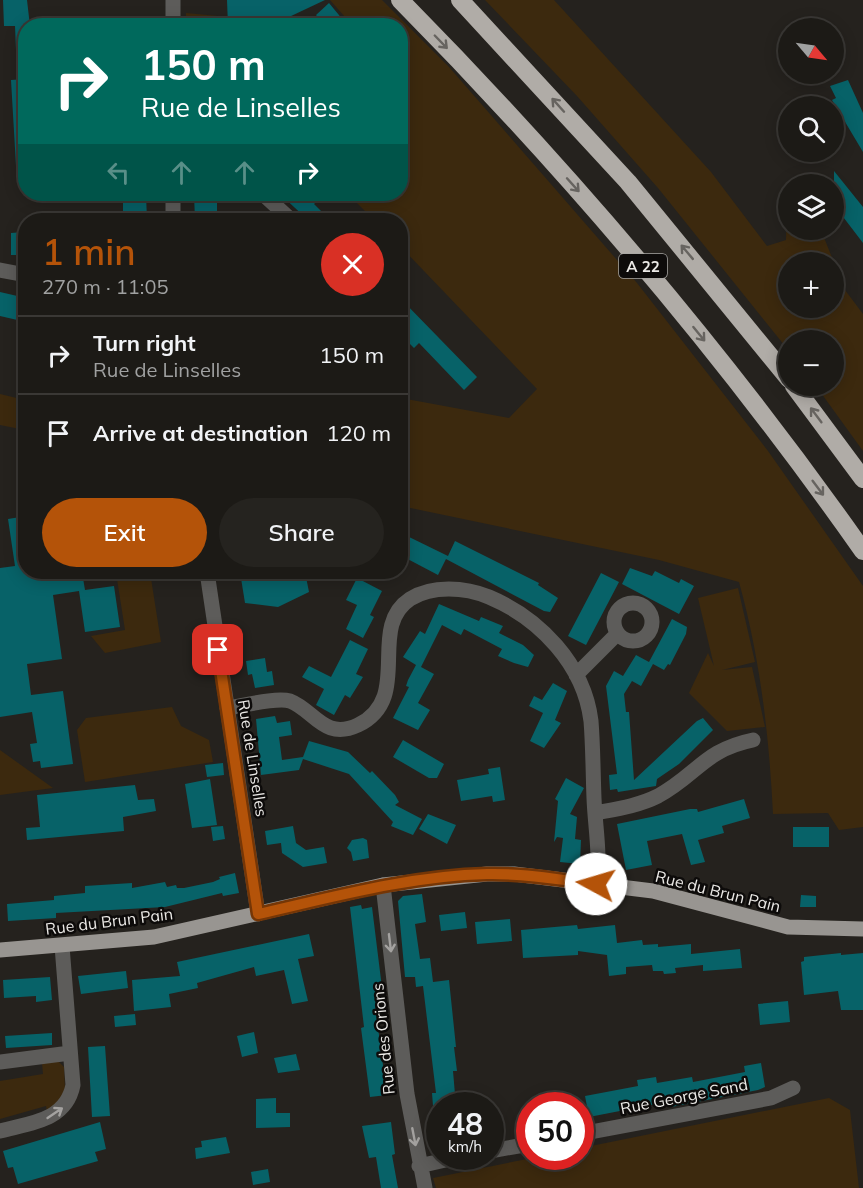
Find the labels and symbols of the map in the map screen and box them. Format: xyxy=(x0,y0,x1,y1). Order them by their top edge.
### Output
north arrow xyxy=(778,18,844,84)
one-way arrow xyxy=(433,34,447,49)
one-way arrow xyxy=(551,98,565,113)
one-way arrow xyxy=(566,177,580,192)
one-way arrow xyxy=(680,244,693,260)
road number: A 22 xyxy=(619,254,667,278)
one-way arrow xyxy=(692,326,705,342)
one-way arrow xyxy=(810,408,823,424)
one-way arrow xyxy=(812,480,825,496)
pin xyxy=(192,624,243,675)
street label: Rue de Linselles xyxy=(234,698,272,818)
position arrow xyxy=(564,852,628,916)
street label: Rue du Brun Pain xyxy=(653,866,783,916)
street label: Rue du Brun Pain xyxy=(44,903,174,939)
one-way arrow xyxy=(385,933,396,953)
street label: Rue des Orions xyxy=(367,982,399,1096)
street label: Rue George Sand xyxy=(619,1074,749,1118)
speed limit sign: 50 xyxy=(516,1092,594,1170)
one-way arrow xyxy=(46,1106,63,1119)
one-way arrow xyxy=(409,1127,420,1146)

